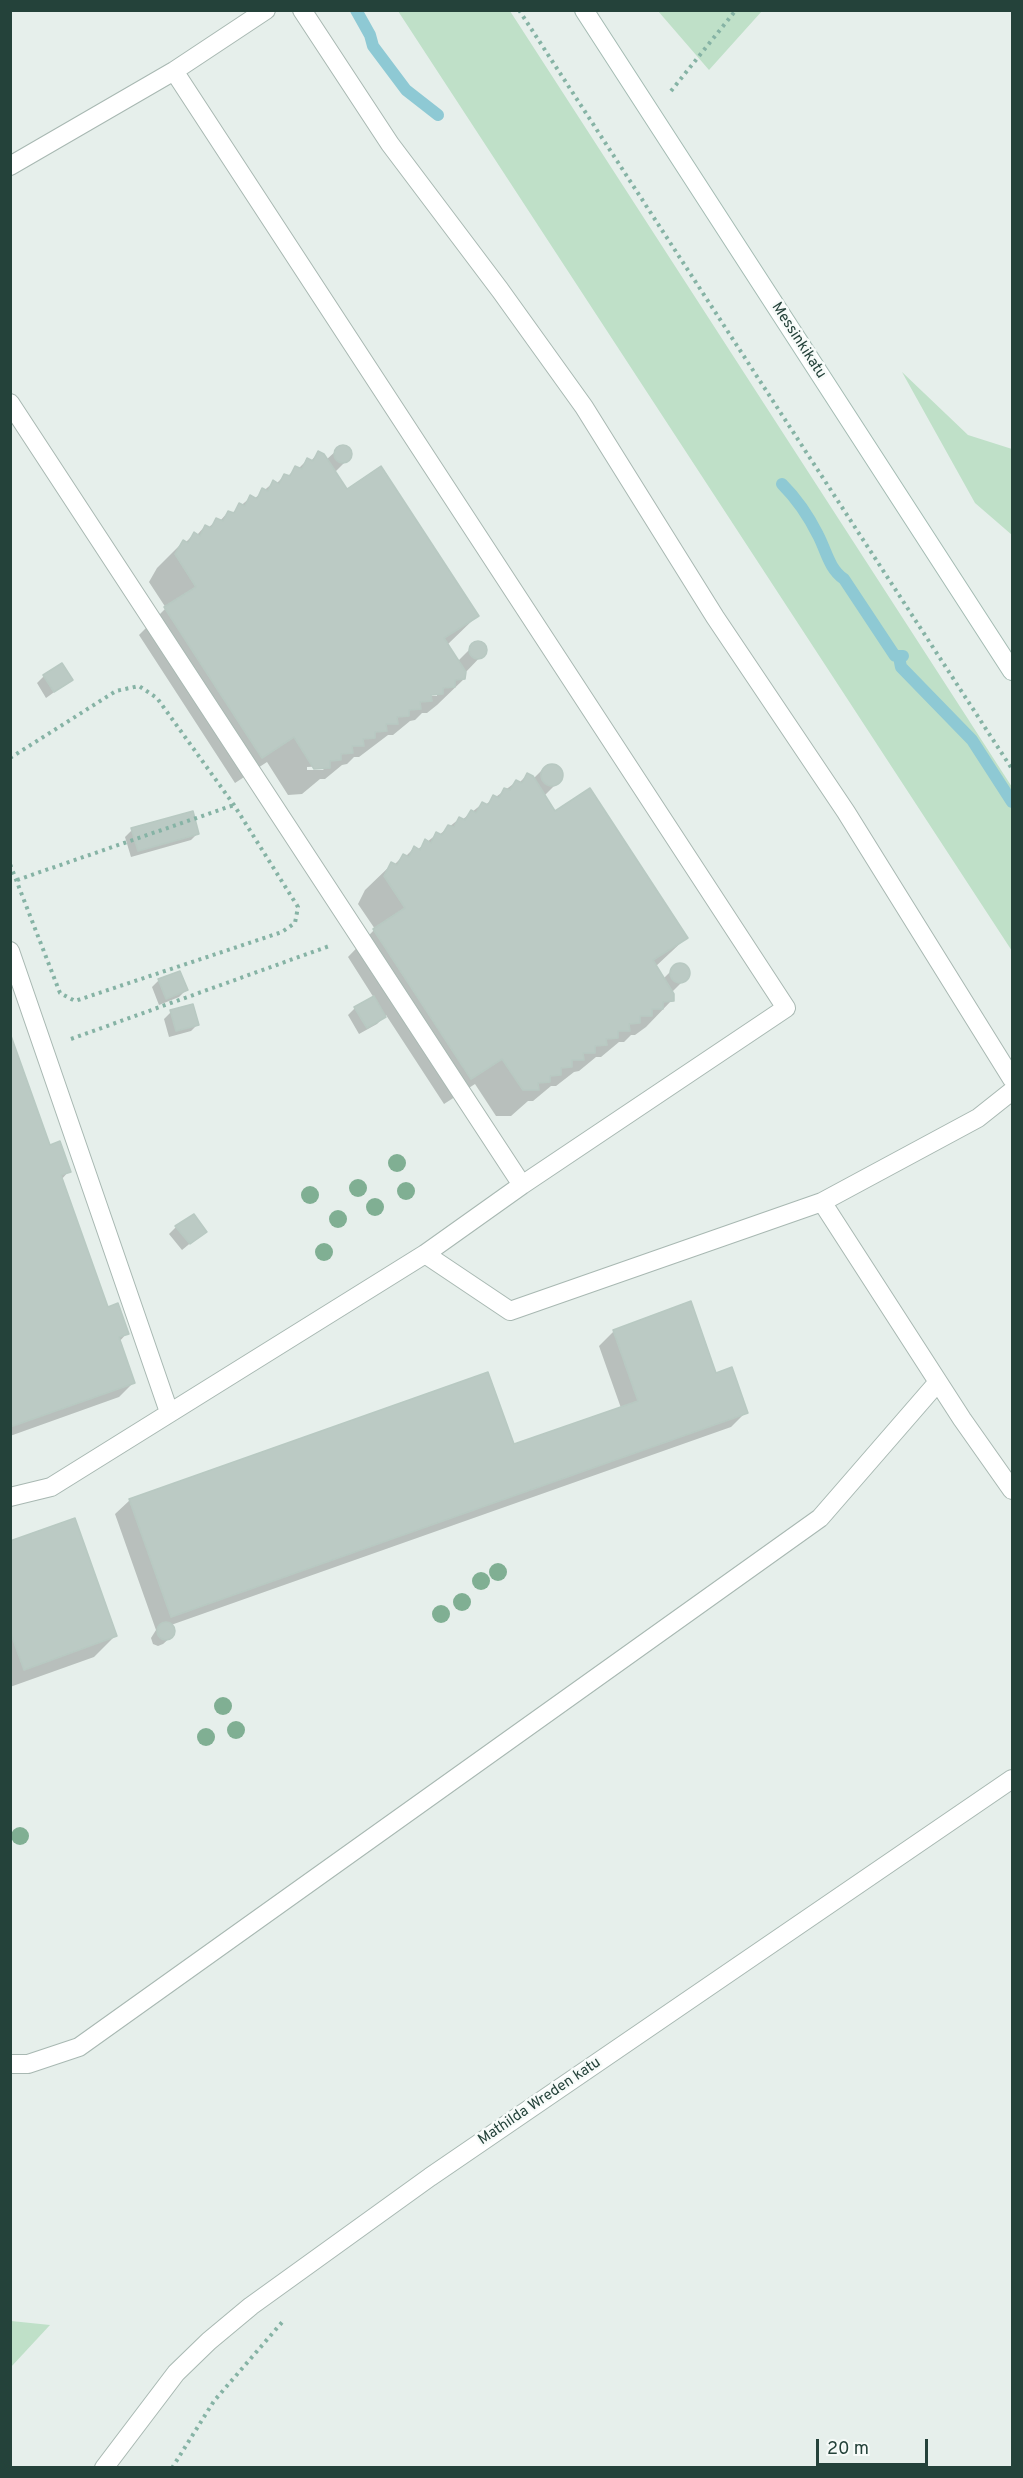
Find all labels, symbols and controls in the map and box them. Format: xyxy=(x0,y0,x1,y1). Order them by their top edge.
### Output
street label: Messinkikatu xyxy=(767,300,829,382)
street label: Mathilda Wreden katu xyxy=(475,2054,605,2150)
scale bar xyxy=(819,2427,932,2465)
text: 20 m xyxy=(827,2438,869,2461)

